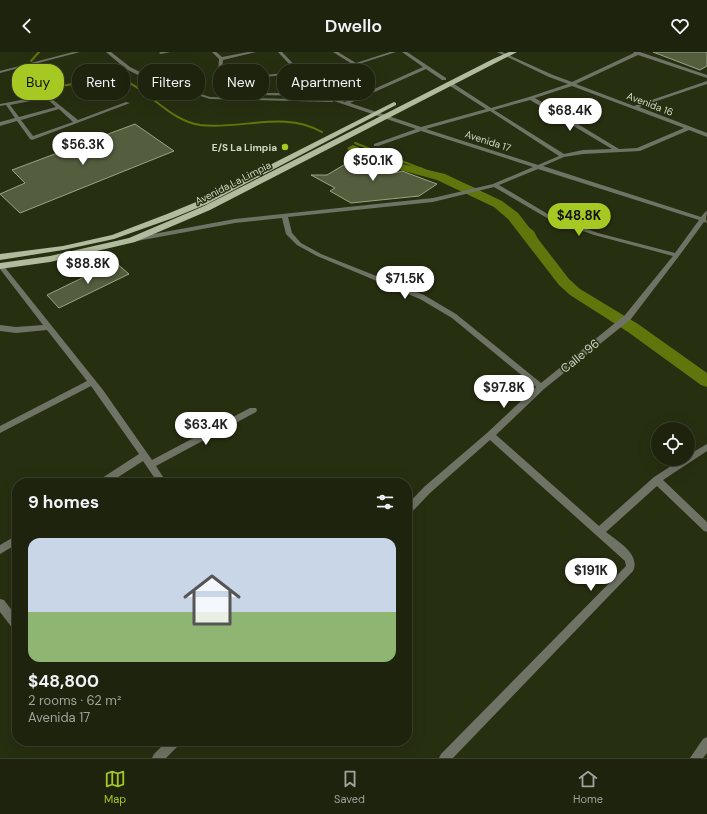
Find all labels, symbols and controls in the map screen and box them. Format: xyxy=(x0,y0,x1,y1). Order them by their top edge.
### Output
text: Dwello xyxy=(325,14,382,38)
icon: back xyxy=(16,15,38,37)
icon: heart xyxy=(669,15,691,37)
chip: Buy xyxy=(12,64,64,100)
chip: Rent xyxy=(72,64,130,100)
chip: Filters xyxy=(138,64,205,100)
chip: New xyxy=(213,64,269,100)
chip: Apartment xyxy=(277,64,375,100)
street label: Avenida 16 xyxy=(625,89,675,119)
pin: $68.4K xyxy=(537,98,603,132)
text: $68.4K xyxy=(548,102,592,119)
street label: Avenida 17 xyxy=(463,127,513,155)
pin: $56.3K xyxy=(50,132,116,166)
text: $56.3K xyxy=(61,136,105,153)
place label: E/S La Limpia xyxy=(212,141,277,154)
marker: E/S La Limpia xyxy=(280,142,290,152)
pin: $50.1K xyxy=(340,148,406,182)
text: $50.1K xyxy=(353,152,393,169)
street label: Avenida La Limpia xyxy=(193,158,273,208)
pin: $48.8K xyxy=(546,203,612,237)
text: $48.8K xyxy=(557,207,601,224)
pin: $88.8K xyxy=(55,251,121,285)
text: $88.8K xyxy=(66,255,110,272)
pin: $71.5K xyxy=(372,266,438,300)
text: $71.5K xyxy=(385,270,425,287)
street label: Calle 96 xyxy=(557,335,603,377)
pin: $97.8K xyxy=(471,375,537,409)
text: $97.8K xyxy=(483,379,525,396)
pin: $63.4K xyxy=(173,412,239,446)
text: $63.4K xyxy=(184,416,228,433)
map controls xyxy=(651,422,695,466)
button: locate xyxy=(651,422,695,466)
text: 9 homes xyxy=(28,491,99,513)
icon: filters xyxy=(374,491,396,513)
pin: $191K xyxy=(563,558,619,592)
text: $191K xyxy=(574,562,608,579)
icon: home xyxy=(176,564,248,636)
text: $48,800 xyxy=(28,670,99,692)
text: 2 rooms · 62 m² xyxy=(28,692,121,709)
text: Avenida 17 xyxy=(28,709,90,726)
tab: Map xyxy=(104,768,126,806)
tab: Saved xyxy=(334,768,365,806)
tab: Home xyxy=(573,768,603,806)

